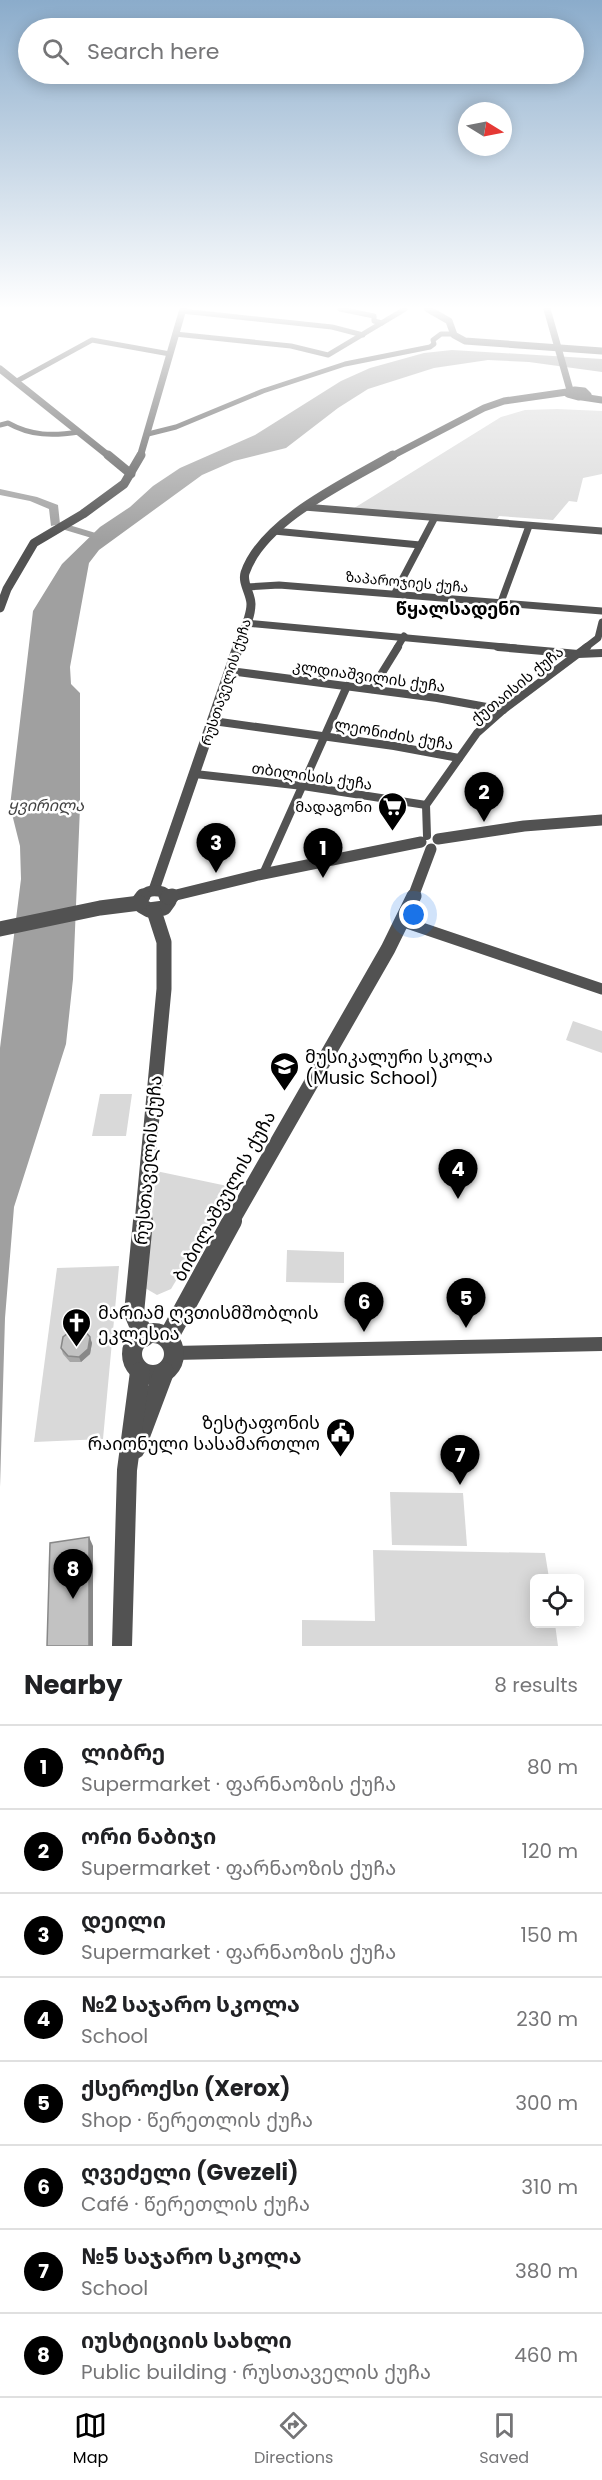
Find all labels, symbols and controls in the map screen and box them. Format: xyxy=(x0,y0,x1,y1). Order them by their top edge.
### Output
search box xyxy=(18,18,584,84)
icon: search xyxy=(39,35,72,68)
text: Search here xyxy=(87,36,220,67)
north arrow xyxy=(458,102,512,156)
street label: ზაპაროჯიეს ქუჩა xyxy=(345,567,469,597)
district label: წყალსადენი xyxy=(396,596,520,621)
street label: რუსთაველის ქუჩა xyxy=(196,616,256,748)
street label: ქუთაისის ქუჩა xyxy=(466,641,568,729)
street label: კლდიაშვილის ქუჩა xyxy=(291,655,447,697)
street label: ლეონიძის ქუჩა xyxy=(333,713,455,755)
street label: თბილისის ქუჩა xyxy=(250,757,374,795)
pin: 2 xyxy=(464,772,504,822)
supermarket icon: მადაგონი xyxy=(377,790,409,832)
water label: ყვირილა xyxy=(8,794,84,817)
place label: მადაგონი xyxy=(295,796,372,817)
pin: 3 xyxy=(196,824,236,873)
pin: 1 xyxy=(304,828,342,878)
your location xyxy=(399,900,428,929)
place label: მუსიკალური სკოლა (Music School) xyxy=(305,1044,493,1090)
school or university icon: მუსიკალური სკოლა (Music School) xyxy=(268,1050,300,1092)
street label: რუსთაველის ქუჩა xyxy=(128,1074,168,1246)
street label: ბიბილაშვულის ქუჩა xyxy=(167,1106,281,1286)
pin: 4 xyxy=(438,1150,478,1199)
pin: 5 xyxy=(446,1278,486,1328)
pin: 6 xyxy=(344,1282,384,1332)
place label: მარიამ ღვთისმშობლის ეკლესია xyxy=(98,1300,319,1346)
church icon: მარიამ ღვთისმშობლის ეკლესია xyxy=(61,1306,93,1348)
place label: ზესტაფონის რაიონული სასამართლო xyxy=(88,1410,320,1456)
public building icon: ზესტაფონის რაიონული სასამართლო xyxy=(325,1416,357,1458)
pin: 7 xyxy=(440,1436,480,1485)
pin: 8 xyxy=(54,1550,92,1599)
map controls xyxy=(530,1574,584,1628)
button: locate xyxy=(530,1574,584,1628)
text: Nearby xyxy=(24,1667,122,1703)
text: 8 results xyxy=(494,1671,578,1699)
text: ლიბრე xyxy=(81,1737,165,1768)
text: 1 xyxy=(40,1753,47,1781)
text: 80 m xyxy=(527,1753,578,1781)
text: Supermarket · ფარნაოზის ქუჩა xyxy=(81,1770,396,1798)
text: ორი ნაბიჯი xyxy=(81,1821,216,1852)
text: 2 xyxy=(38,1837,49,1865)
text: 120 m xyxy=(522,1837,578,1865)
text: Supermarket · ფარნაოზის ქუჩა xyxy=(81,1854,396,1882)
text: დეილი xyxy=(81,1905,166,1936)
text: 3 xyxy=(37,1921,50,1949)
text: 150 m xyxy=(521,1921,578,1949)
text: Supermarket · ფარნაოზის ქუჩა xyxy=(81,1938,396,1966)
text: №2 საჯარო სკოლა xyxy=(81,1989,300,2020)
text: 4 xyxy=(37,2005,50,2033)
text: 230 m xyxy=(516,2005,578,2033)
text: School xyxy=(81,2022,148,2050)
text: ქსეროქსი (Xerox) xyxy=(81,2073,290,2104)
text: 5 xyxy=(37,2089,50,2117)
text: 300 m xyxy=(515,2089,578,2117)
text: Shop · წერეთლის ქუჩა xyxy=(81,2106,313,2134)
text: ღვეძელი (Gvezeli) xyxy=(81,2157,299,2188)
text: 6 xyxy=(37,2173,50,2201)
text: 310 m xyxy=(521,2173,578,2201)
text: Café · წერეთლის ქუჩა xyxy=(81,2190,310,2218)
text: №5 საჯარო სკოლა xyxy=(81,2241,302,2272)
text: 7 xyxy=(38,2257,49,2285)
text: 380 m xyxy=(515,2257,578,2285)
text: School xyxy=(81,2274,148,2302)
text: იუსტიციის სახლი xyxy=(81,2325,292,2356)
text: 8 xyxy=(37,2341,50,2369)
text: 460 m xyxy=(514,2341,578,2369)
text: Public building · რუსთაველის ქუჩა xyxy=(81,2358,431,2386)
tab: Map xyxy=(73,2409,108,2470)
tab: Directions xyxy=(254,2409,333,2470)
tab: Saved xyxy=(479,2409,529,2470)

